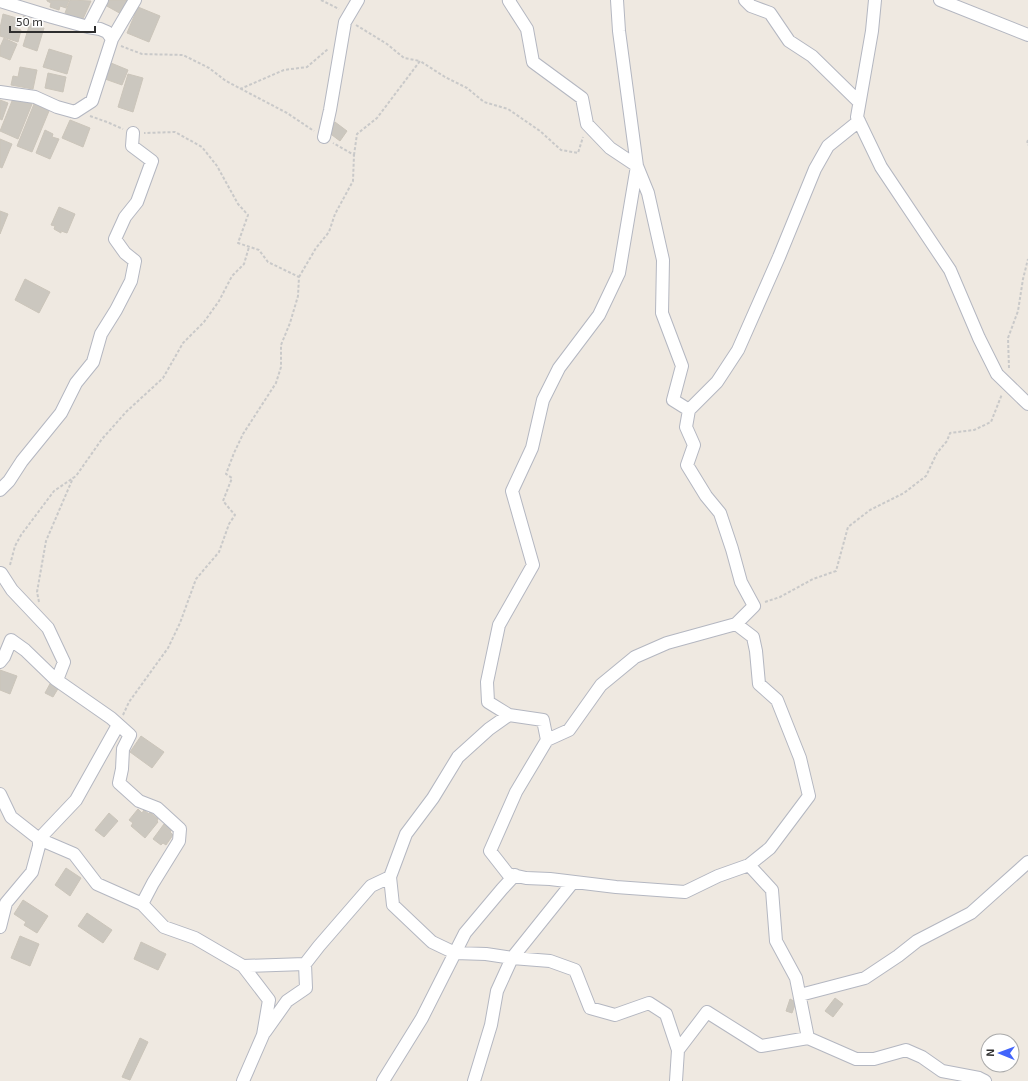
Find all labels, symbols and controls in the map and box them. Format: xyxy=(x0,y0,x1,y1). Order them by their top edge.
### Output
scale bar xyxy=(10,8,95,34)
text: 50 m xyxy=(16,14,43,28)
north arrow xyxy=(980,1033,1020,1073)
text: N xyxy=(983,1049,996,1057)

